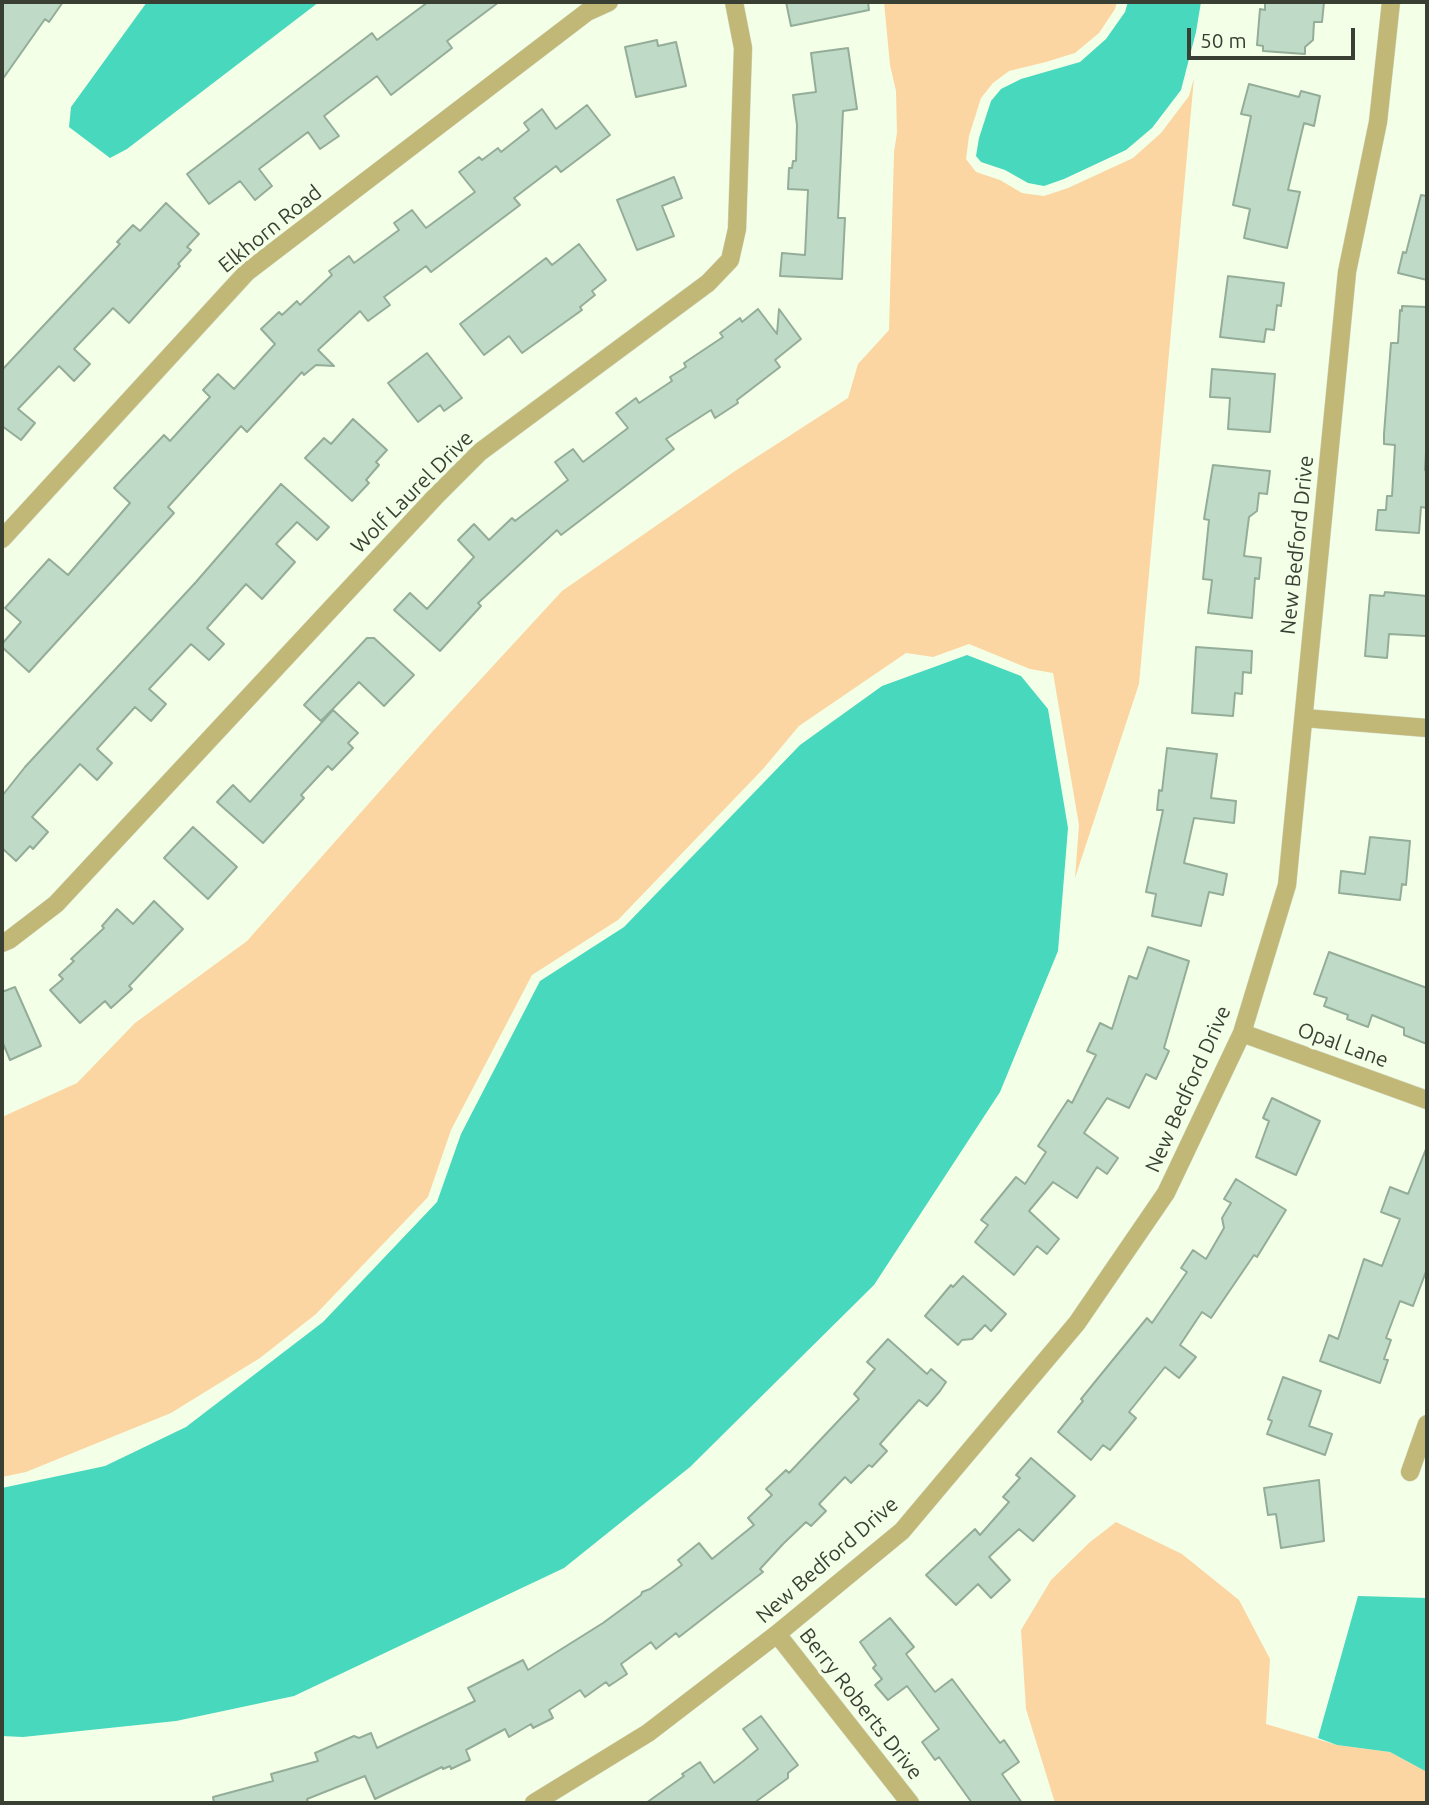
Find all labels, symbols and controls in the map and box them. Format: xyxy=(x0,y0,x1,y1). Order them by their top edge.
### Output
scale bar xyxy=(1191,14,1359,58)
text: 50 m xyxy=(1200,28,1247,52)
street label: Elkhorn Road xyxy=(213,180,327,278)
street label: Wolf Laurel Drive xyxy=(346,426,478,558)
street label: New Bedford Drive xyxy=(1275,454,1319,636)
street label: New Bedford Drive xyxy=(1140,1002,1236,1176)
street label: Opal Lane xyxy=(1294,1017,1392,1073)
street label: New Bedford Drive xyxy=(751,1491,903,1629)
street label: Berry Roberts Drive xyxy=(794,1623,928,1785)

